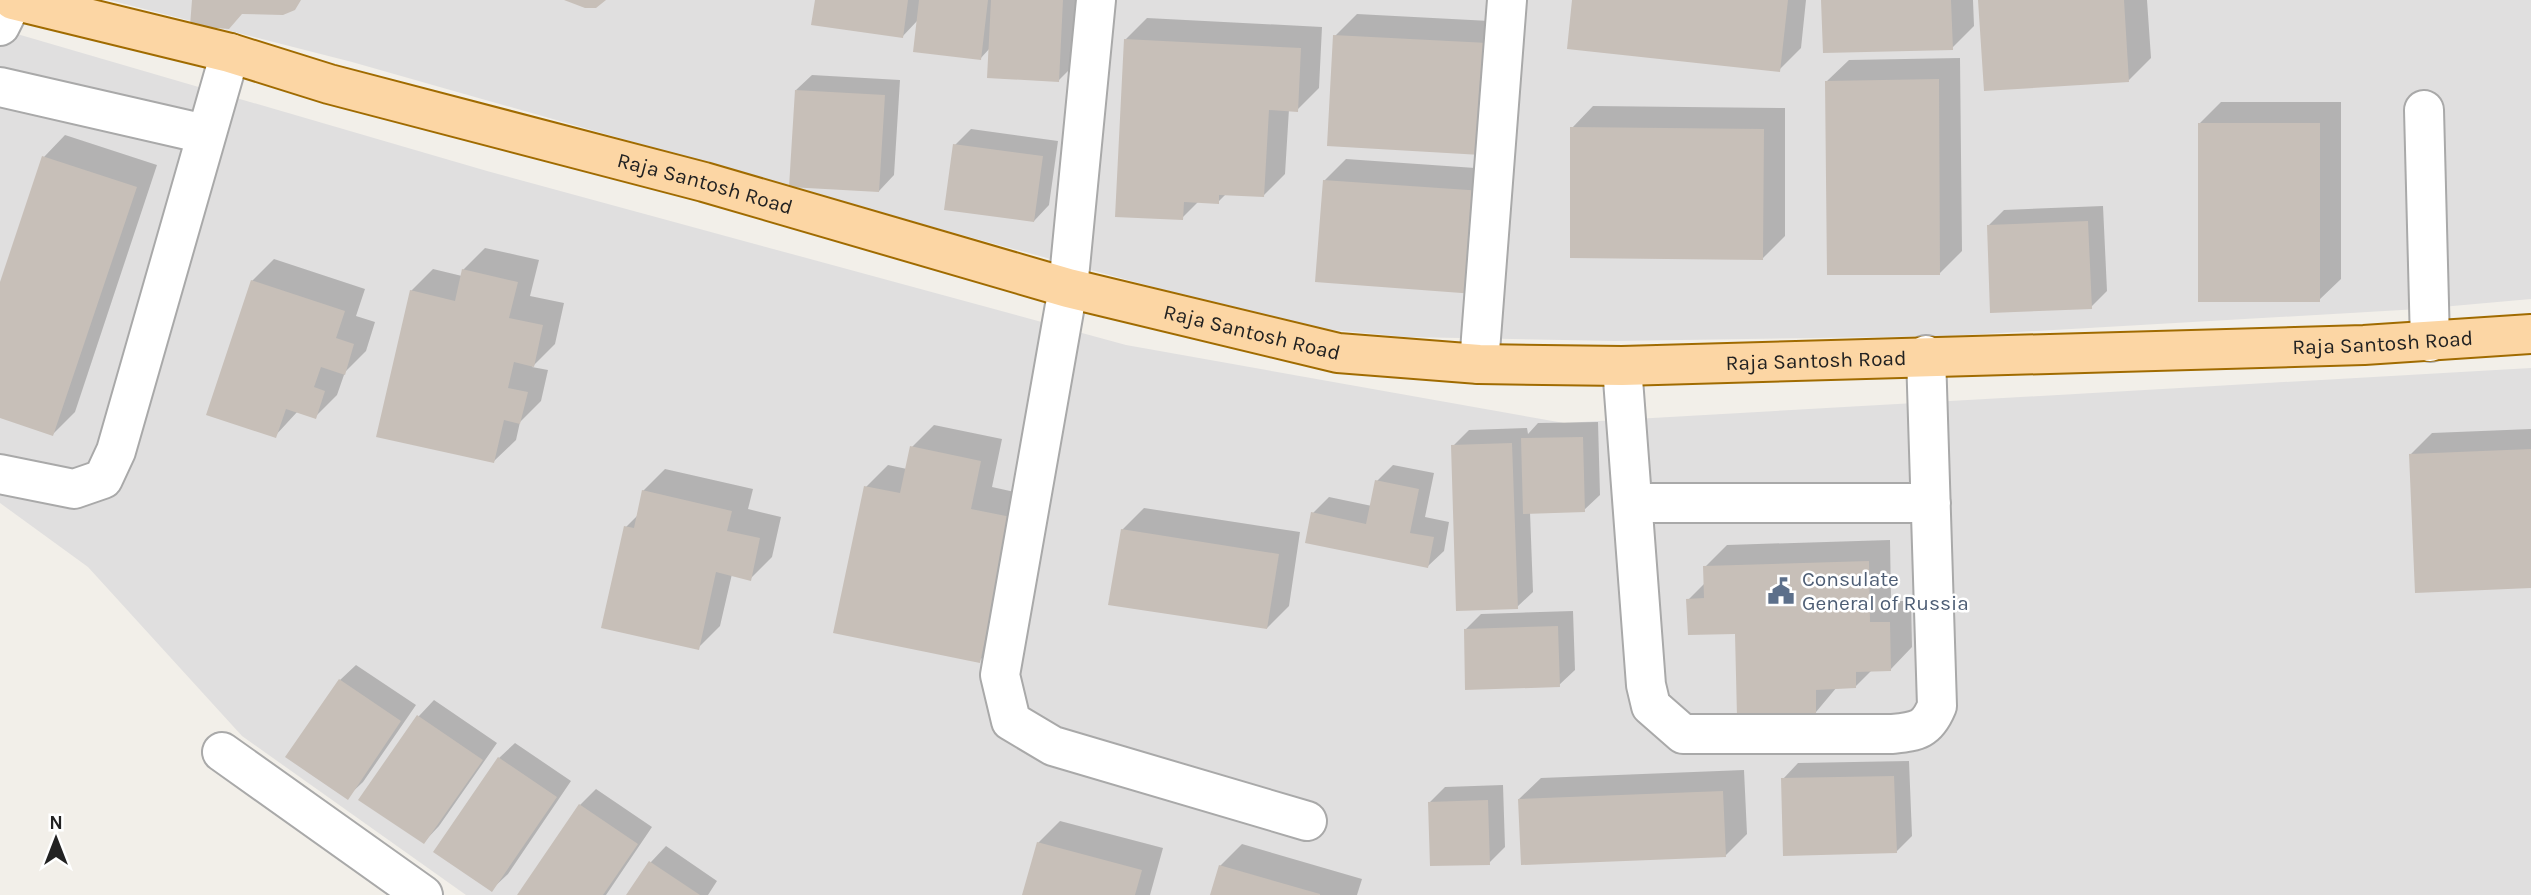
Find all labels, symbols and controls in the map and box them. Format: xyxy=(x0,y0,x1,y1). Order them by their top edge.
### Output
street label: Raja Santosh Road xyxy=(615,148,796,219)
street label: Raja Santosh Road xyxy=(1161,299,1343,365)
street label: Raja Santosh Road xyxy=(2292,326,2474,359)
street label: Raja Santosh Road xyxy=(1725,346,1907,375)
place label: Consulate General of Russia xyxy=(1802,567,1969,615)
public building icon: Consulate General of Russia xyxy=(1766,576,1796,606)
north arrow xyxy=(21,804,91,874)
text: N xyxy=(49,812,63,834)

